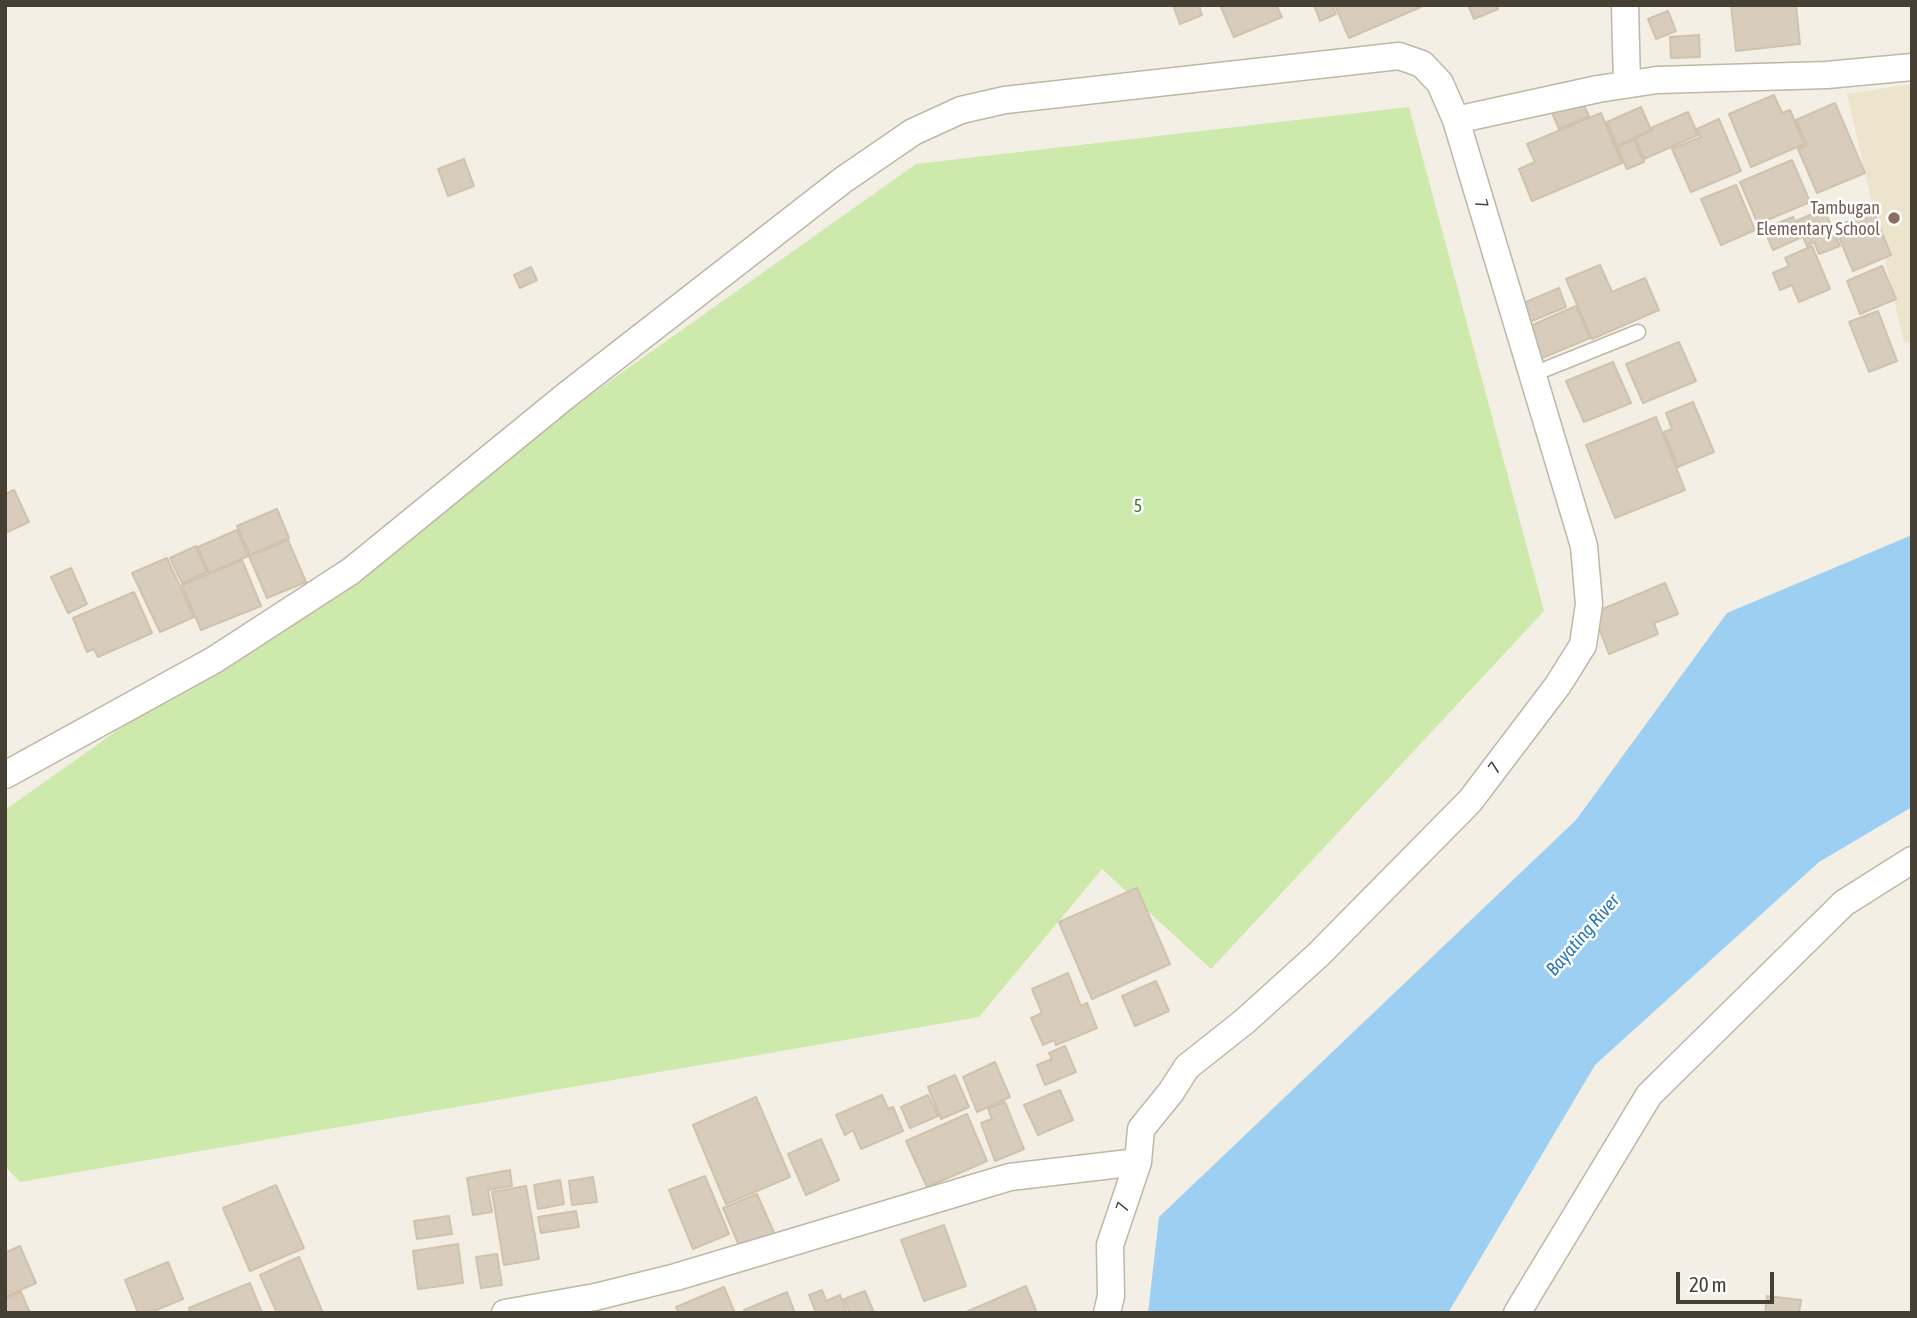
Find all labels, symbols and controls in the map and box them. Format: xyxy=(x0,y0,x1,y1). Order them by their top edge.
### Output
street label: 7 xyxy=(1469,197,1493,211)
place label: Tambugan Elementary School xyxy=(1756,197,1880,240)
marker: Tambugan Elementary School xyxy=(1886,210,1902,226)
park label: 5 xyxy=(1134,495,1142,517)
street label: 7 xyxy=(1484,758,1506,778)
water label: Bayating River xyxy=(1541,890,1625,980)
street label: 7 xyxy=(1111,1199,1135,1215)
scale bar xyxy=(1679,1258,1777,1302)
text: 20 m xyxy=(1689,1272,1727,1296)

